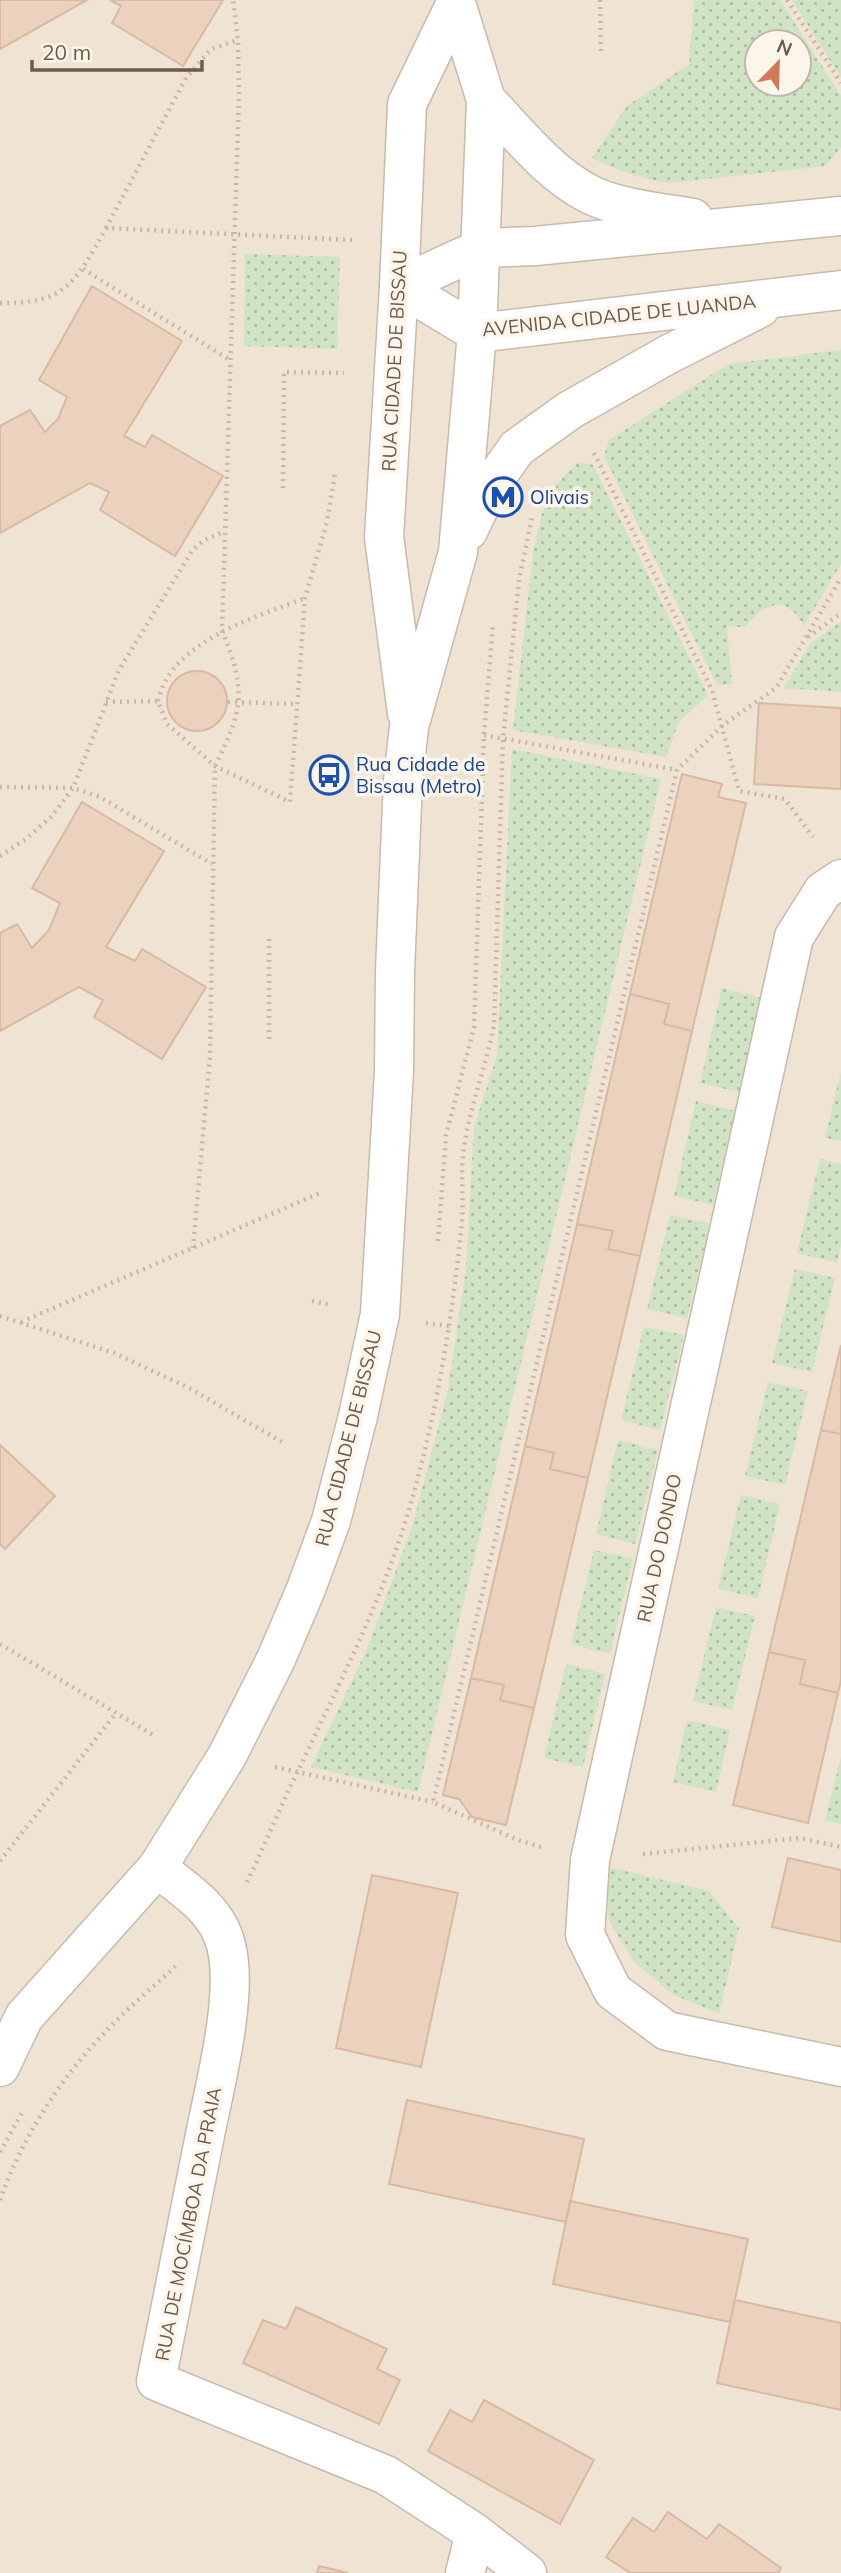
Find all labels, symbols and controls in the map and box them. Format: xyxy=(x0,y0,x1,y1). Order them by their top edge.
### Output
scale bar xyxy=(32,28,201,72)
north arrow xyxy=(743,28,813,98)
text: N xyxy=(773,34,796,61)
text: 20 m xyxy=(42,39,91,65)
street label: RUA CIDADE DE BISSAU xyxy=(376,250,412,472)
street label: AVENIDA CIDADE DE LUANDA xyxy=(481,289,757,341)
metro station icon: Olivais xyxy=(482,476,524,518)
place label: Olivais xyxy=(530,485,589,509)
place label: Rua Cidade de Bissau (Metro) xyxy=(356,752,485,798)
bus stop icon: Rua Cidade de Bissau (Metro) xyxy=(308,754,350,796)
street label: RUA CIDADE DE BISSAU xyxy=(310,1328,386,1548)
street label: RUA DO DONDO xyxy=(632,1471,686,1625)
street label: RUA DE MOCÍMBOA DA PRAIA xyxy=(150,2085,226,2363)

